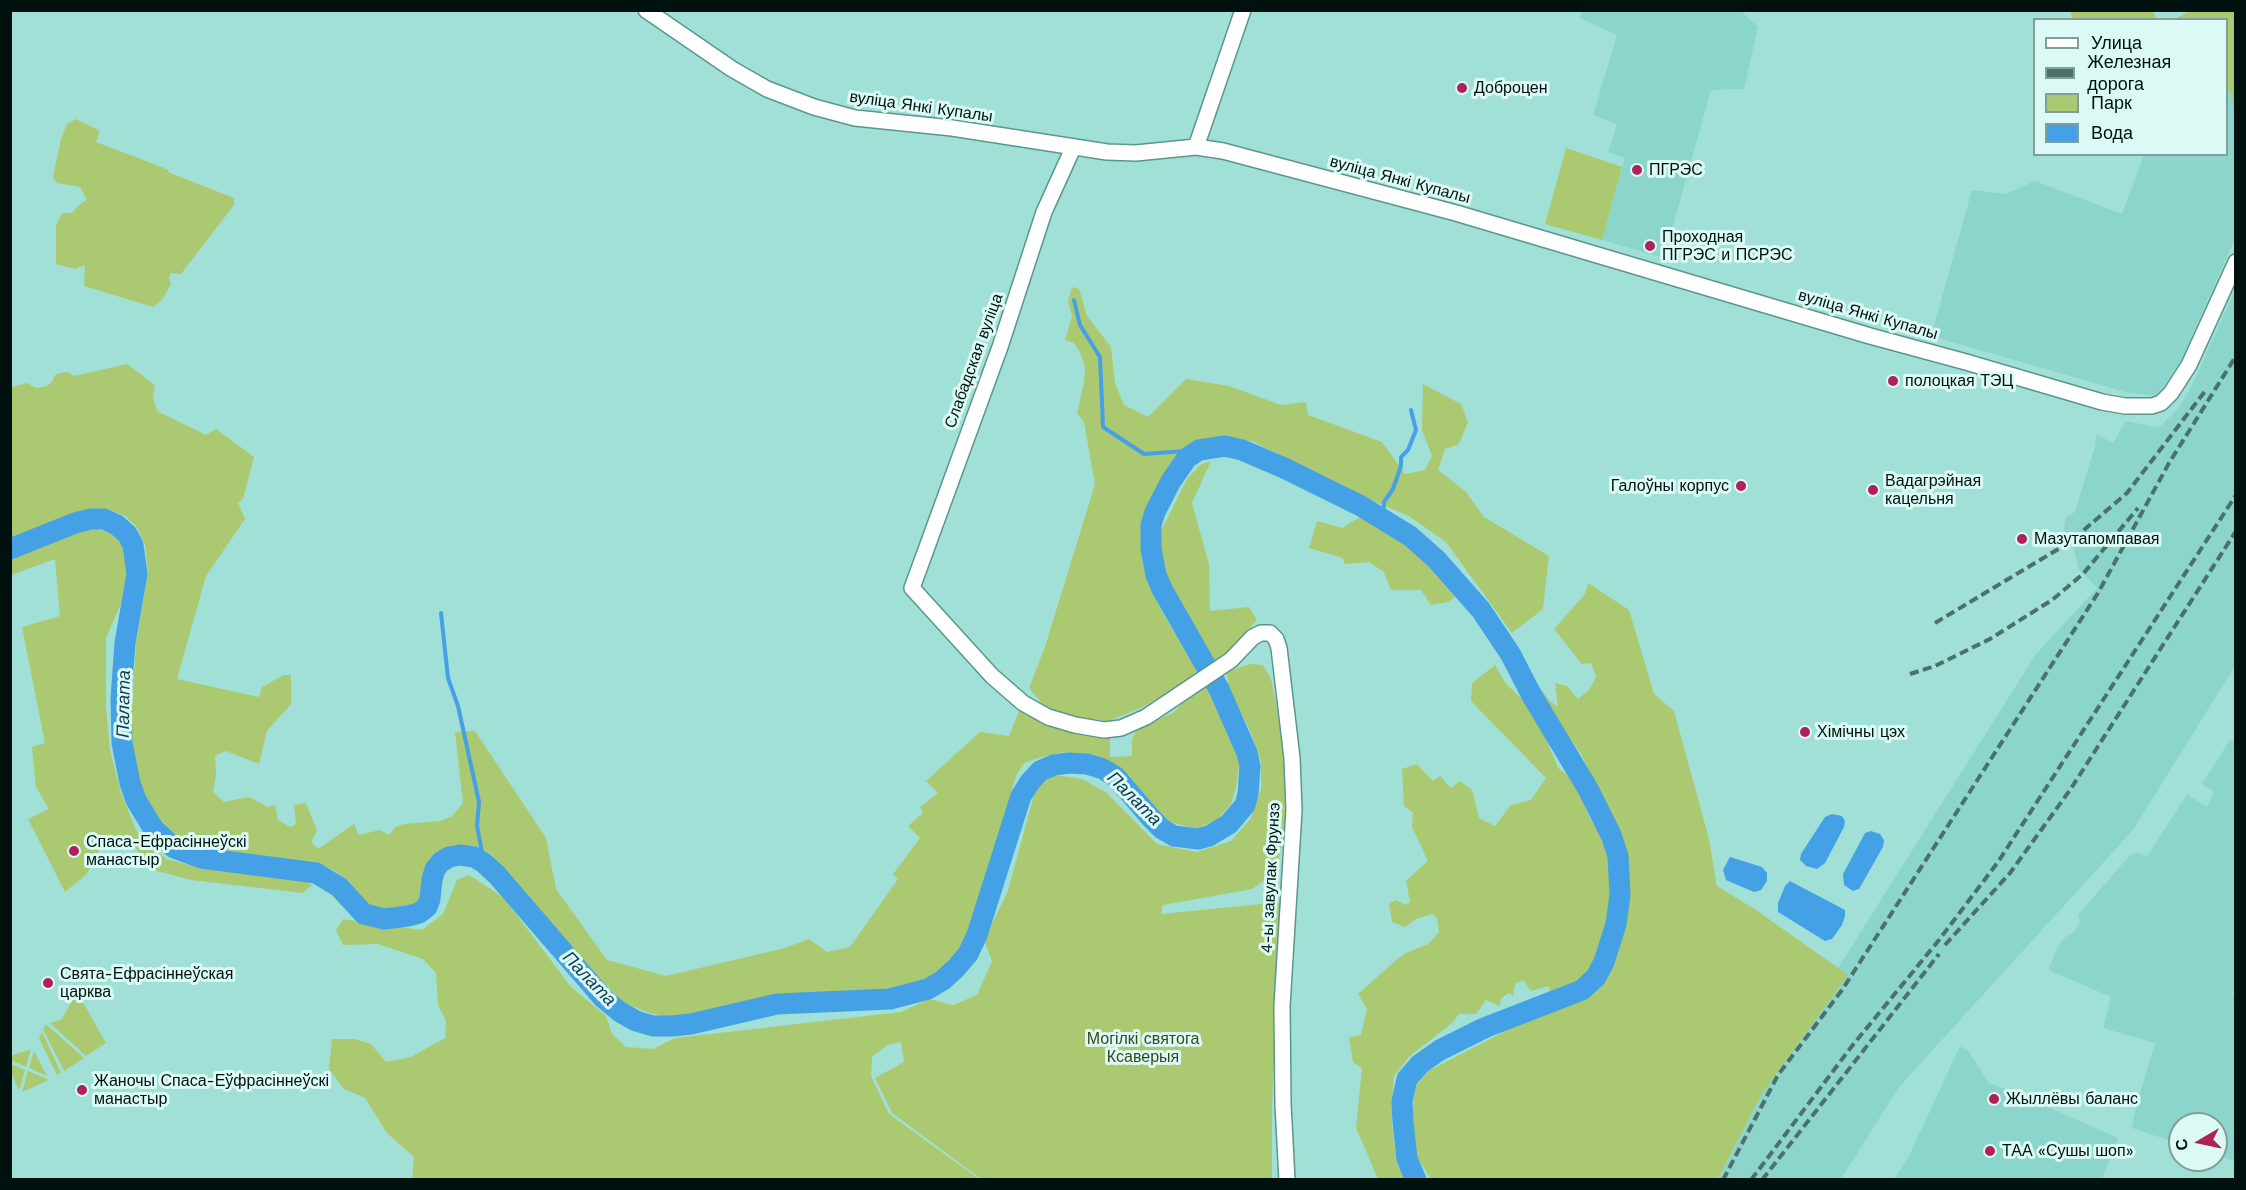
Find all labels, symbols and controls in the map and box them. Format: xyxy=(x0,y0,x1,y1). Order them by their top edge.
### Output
legend xyxy=(2033,18,2228,156)
text: Улица xyxy=(2091,32,2142,53)
text: Железная дорога xyxy=(2087,51,2171,94)
place label: Доброцен xyxy=(1474,78,1548,98)
marker: Доброцен xyxy=(1455,81,1469,95)
street label: вуліца Янкі Купалы xyxy=(848,87,994,127)
text: Парк xyxy=(2091,92,2132,113)
text: Вода xyxy=(2091,122,2133,143)
street label: вуліца Янкі Купалы xyxy=(1328,152,1472,208)
place label: ПГРЭС xyxy=(1649,160,1703,180)
marker: ПГРЭС xyxy=(1630,163,1644,177)
place label: Проходная ПГРЭС и ПСРЭС xyxy=(1662,227,1793,265)
marker: Проходная ПГРЭС и ПСРЭС xyxy=(1643,239,1657,253)
street label: вуліца Янкі Купалы xyxy=(1796,286,1940,344)
street label: Слабадская вуліца xyxy=(941,291,1007,431)
place label: полоцкая ТЭЦ xyxy=(1905,371,2013,391)
marker: полоцкая ТЭЦ xyxy=(1886,374,1900,388)
place label: Вадагрэйная кацельня xyxy=(1885,471,1981,509)
place label: Галоўны корпус xyxy=(1611,476,1729,496)
marker: Галоўны корпус xyxy=(1734,479,1748,493)
marker: Вадагрэйная кацельня xyxy=(1866,483,1880,497)
place label: Мазутапомпавая xyxy=(2034,529,2159,549)
marker: Мазутапомпавая xyxy=(2015,532,2029,546)
water label: Палата xyxy=(113,670,135,738)
place label: Хімічны цэх xyxy=(1817,722,1905,742)
marker: Хімічны цэх xyxy=(1798,725,1812,739)
water label: Палата xyxy=(1102,767,1166,831)
street label: 4-ы завулак Фрунзэ xyxy=(1257,802,1285,954)
place label: Спаса-Ефрасіннеўскі манастыр xyxy=(86,832,246,870)
marker: Спаса-Ефрасіннеўскі манастыр xyxy=(67,844,81,858)
water label: Палата xyxy=(558,947,620,1011)
place label: Свята-Ефрасіннеўская царква xyxy=(60,964,233,1002)
marker: Свята-Ефрасіннеўская царква xyxy=(41,976,55,990)
park label: Могілкі святога Ксаверыя xyxy=(1087,1029,1199,1067)
place label: Жаночы Спаса-Еўфрасіннеўскі манастыр xyxy=(94,1071,329,1109)
marker: Жаночы Спаса-Еўфрасіннеўскі манастыр xyxy=(75,1083,89,1097)
place label: Жыллёвы баланс xyxy=(2006,1089,2138,1109)
marker: Жыллёвы баланс xyxy=(1987,1092,2001,1106)
north arrow xyxy=(2168,1112,2228,1172)
text: С xyxy=(2171,1137,2192,1152)
place label: ТАА «Сушы шоп» xyxy=(2002,1141,2134,1161)
marker: ТАА «Сушы шоп» xyxy=(1983,1144,1997,1158)

